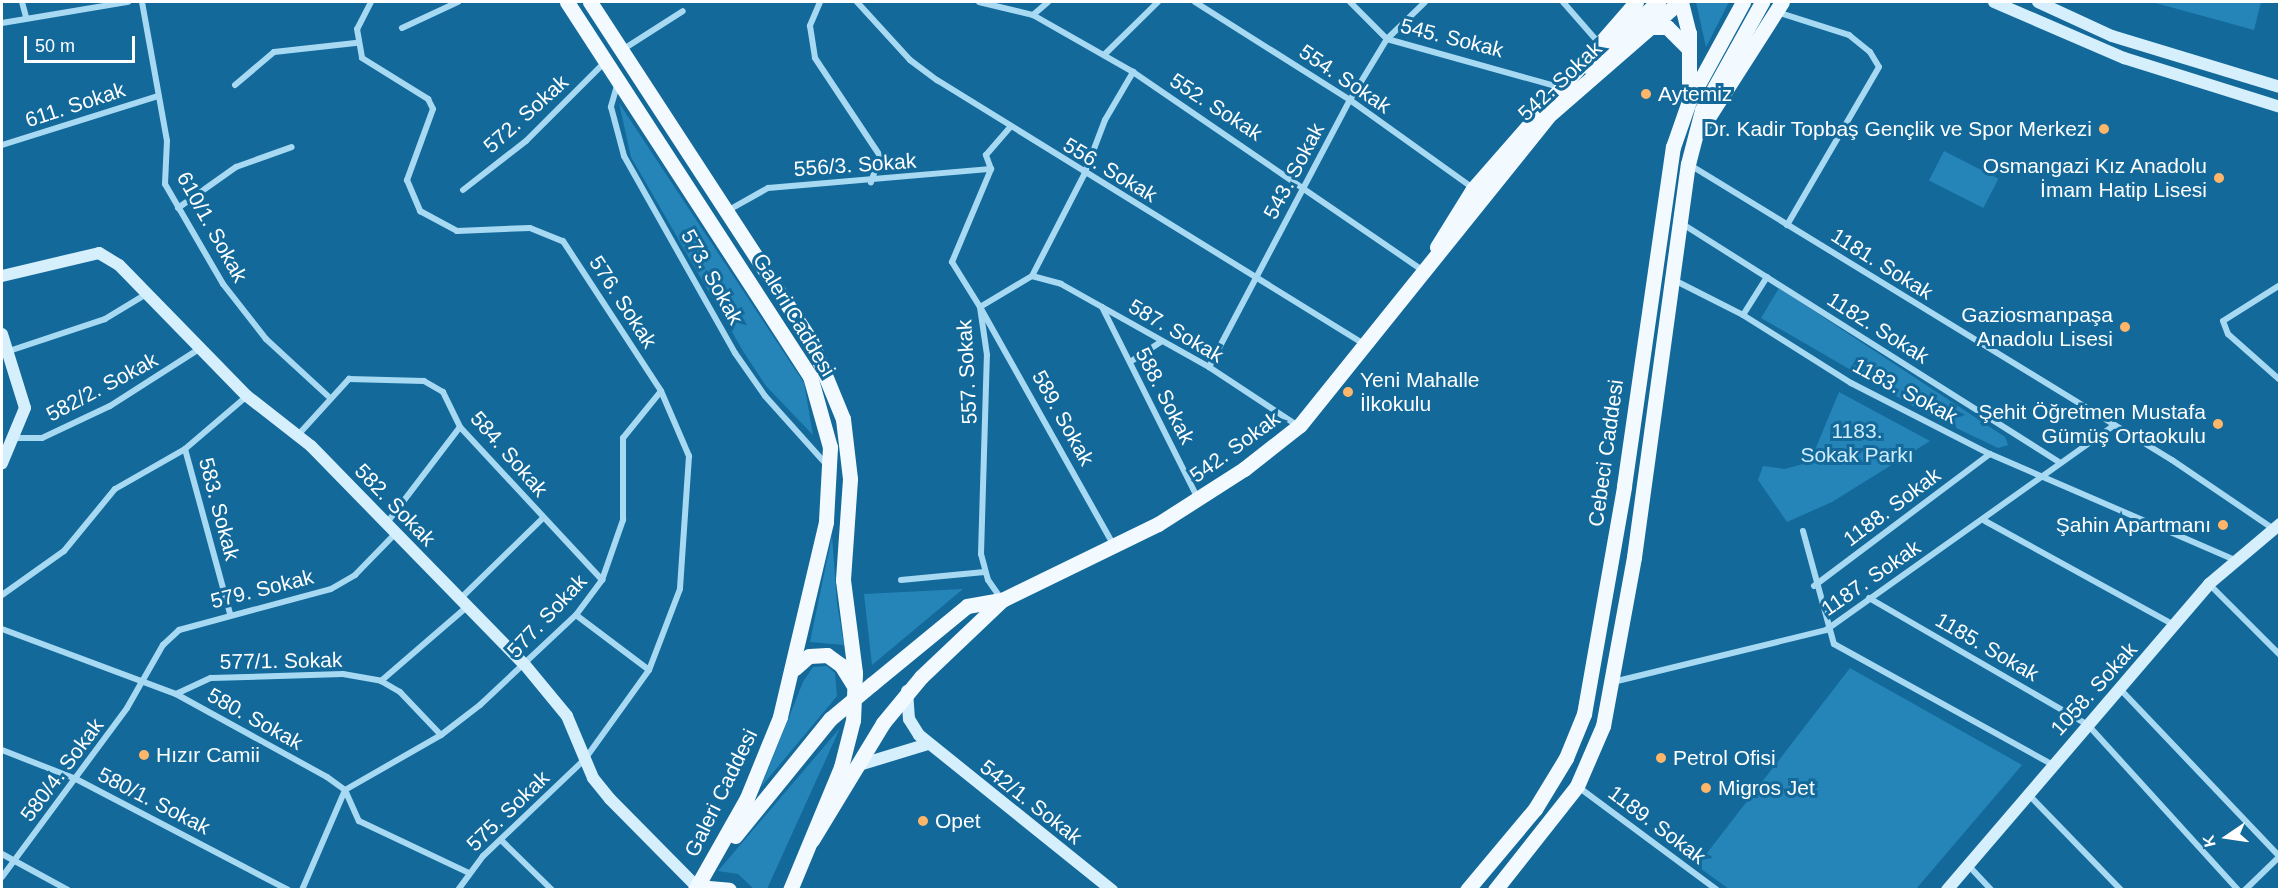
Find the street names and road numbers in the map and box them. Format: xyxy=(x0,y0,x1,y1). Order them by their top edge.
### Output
street label: 545. Sokak xyxy=(1398,13,1506,63)
street label: 542. Sokak xyxy=(1513,36,1607,126)
street label: 554. Sokak xyxy=(1294,39,1396,119)
street label: 552. Sokak xyxy=(1165,68,1267,146)
street label: 572. Sokak xyxy=(479,69,573,159)
street label: 611. Sokak xyxy=(22,77,128,133)
street label: 543. Sokak xyxy=(1258,119,1330,223)
street label: 556. Sokak xyxy=(1058,132,1162,208)
street label: 556/3. Sokak xyxy=(793,148,917,182)
street label: 610/1. Sokak xyxy=(171,167,253,287)
street label: 1181. Sokak xyxy=(1826,223,1938,305)
street label: 573. Sokak xyxy=(676,225,748,329)
street label: Galeri Caddesi xyxy=(747,249,841,381)
street label: 576. Sokak xyxy=(584,251,662,353)
street label: 1182. Sokak xyxy=(1822,287,1934,369)
street label: 587. Sokak xyxy=(1124,294,1228,368)
street label: 557. Sokak xyxy=(952,319,982,425)
street label: 588. Sokak xyxy=(1130,343,1200,449)
street label: 582/2. Sokak xyxy=(42,347,162,427)
street label: 1183. Sokak xyxy=(1848,353,1962,429)
street label: 589. Sokak xyxy=(1027,366,1099,470)
street label: Cebeci Caddesi xyxy=(1583,378,1629,528)
street label: 584. Sokak xyxy=(465,406,553,502)
street label: 542. Sokak xyxy=(1185,406,1285,488)
street label: 583. Sokak xyxy=(193,455,245,563)
street label: 582. Sokak xyxy=(349,458,441,552)
street label: 1188. Sokak xyxy=(1838,462,1946,552)
street label: 1187. Sokak xyxy=(1817,535,1925,621)
street label: 579. Sokak xyxy=(208,564,316,614)
street label: 577. Sokak xyxy=(502,569,592,663)
street label: 1185. Sokak xyxy=(1931,607,2043,687)
street label: 1058. Sokak xyxy=(2046,637,2142,741)
street label: 577/1. Sokak xyxy=(219,647,343,675)
street label: 580. Sokak xyxy=(203,683,307,755)
street label: 580/4. Sokak xyxy=(15,713,109,827)
street label: Galeri Caddesi xyxy=(679,725,763,861)
street label: 542/1. Sokak xyxy=(975,754,1087,850)
street label: 580/1. Sokak xyxy=(94,762,214,840)
street label: 575. Sokak xyxy=(461,765,555,857)
street label: 1189. Sokak xyxy=(1603,780,1711,870)

